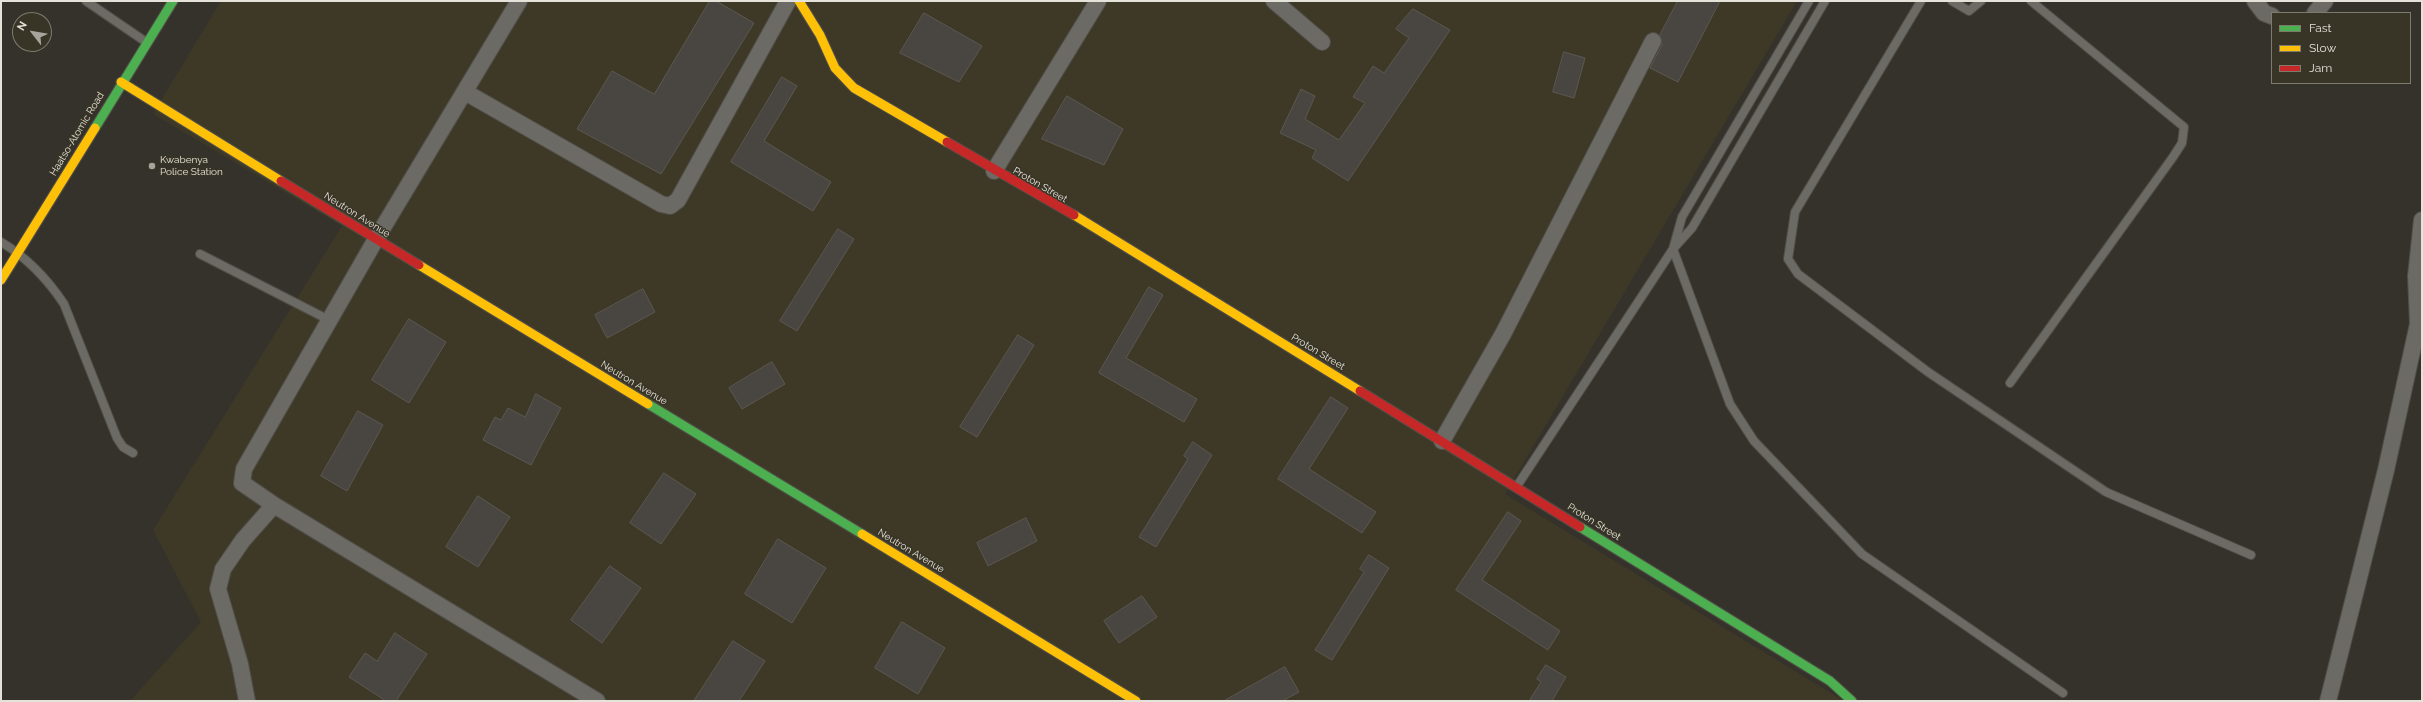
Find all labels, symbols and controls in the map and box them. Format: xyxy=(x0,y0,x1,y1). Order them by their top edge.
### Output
north arrow xyxy=(12,12,52,52)
legend xyxy=(2271,12,2411,84)
text: N xyxy=(14,19,30,33)
text: Fast xyxy=(2309,21,2332,35)
text: Slow xyxy=(2309,41,2336,55)
text: Jam xyxy=(2309,61,2332,75)
street label: Haatso-Atomic Road xyxy=(47,90,107,178)
place label: Kwabenya Police Station xyxy=(160,154,223,178)
marker: Kwabenya Police Station xyxy=(147,161,157,171)
street label: Proton Street xyxy=(1011,165,1069,205)
street label: Neutron Avenue xyxy=(322,190,392,240)
street label: Proton Street xyxy=(1289,331,1347,373)
street label: Neutron Avenue xyxy=(599,358,669,408)
street label: Proton Street xyxy=(1565,501,1623,543)
street label: Neutron Avenue xyxy=(876,526,946,576)

